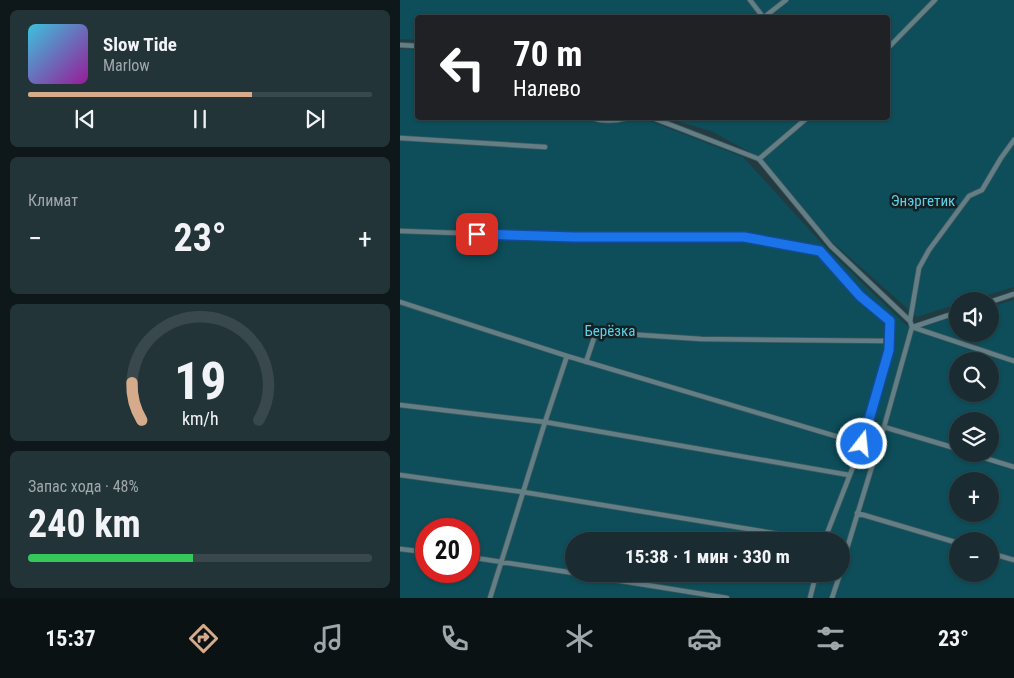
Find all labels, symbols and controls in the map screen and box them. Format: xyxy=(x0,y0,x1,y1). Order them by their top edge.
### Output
text: Slow Tide xyxy=(103,33,177,56)
text: 70 m xyxy=(513,34,582,75)
icon: left xyxy=(430,35,495,100)
text: Marlow xyxy=(103,56,150,75)
text: Налево xyxy=(513,76,581,101)
icon: previous xyxy=(71,105,99,133)
icon: pause xyxy=(186,105,214,133)
icon: next xyxy=(301,105,329,133)
text: Климат xyxy=(28,191,78,210)
park label: Энэргетик xyxy=(891,192,955,210)
pin xyxy=(456,213,498,255)
text: 23° xyxy=(173,216,227,260)
icon: arrive xyxy=(463,220,491,248)
text: − xyxy=(28,222,42,255)
text: + xyxy=(358,222,372,255)
map controls xyxy=(949,292,999,582)
button: sound xyxy=(949,292,999,342)
park label: Берёзка xyxy=(585,322,635,340)
text: 19 xyxy=(174,351,226,412)
button: search xyxy=(949,352,999,402)
text: km/h xyxy=(182,408,218,429)
button: layers xyxy=(949,412,999,462)
position arrow xyxy=(835,417,887,469)
button: + xyxy=(949,472,999,522)
text: Запас хода · 48% xyxy=(28,477,139,496)
text: 240 km xyxy=(28,502,141,546)
speed limit sign: 20 xyxy=(415,518,480,583)
button: − xyxy=(949,532,999,582)
text: 15:38 · 1 мин · 330 m xyxy=(625,545,790,568)
icon: directions xyxy=(186,621,221,656)
icon: music xyxy=(311,621,346,656)
icon: phone xyxy=(437,621,472,656)
icon: climate xyxy=(562,621,597,656)
icon: car xyxy=(687,621,722,656)
icon: filters xyxy=(813,621,848,656)
text: 15:37 xyxy=(45,626,96,651)
text: 23° xyxy=(938,626,969,651)

